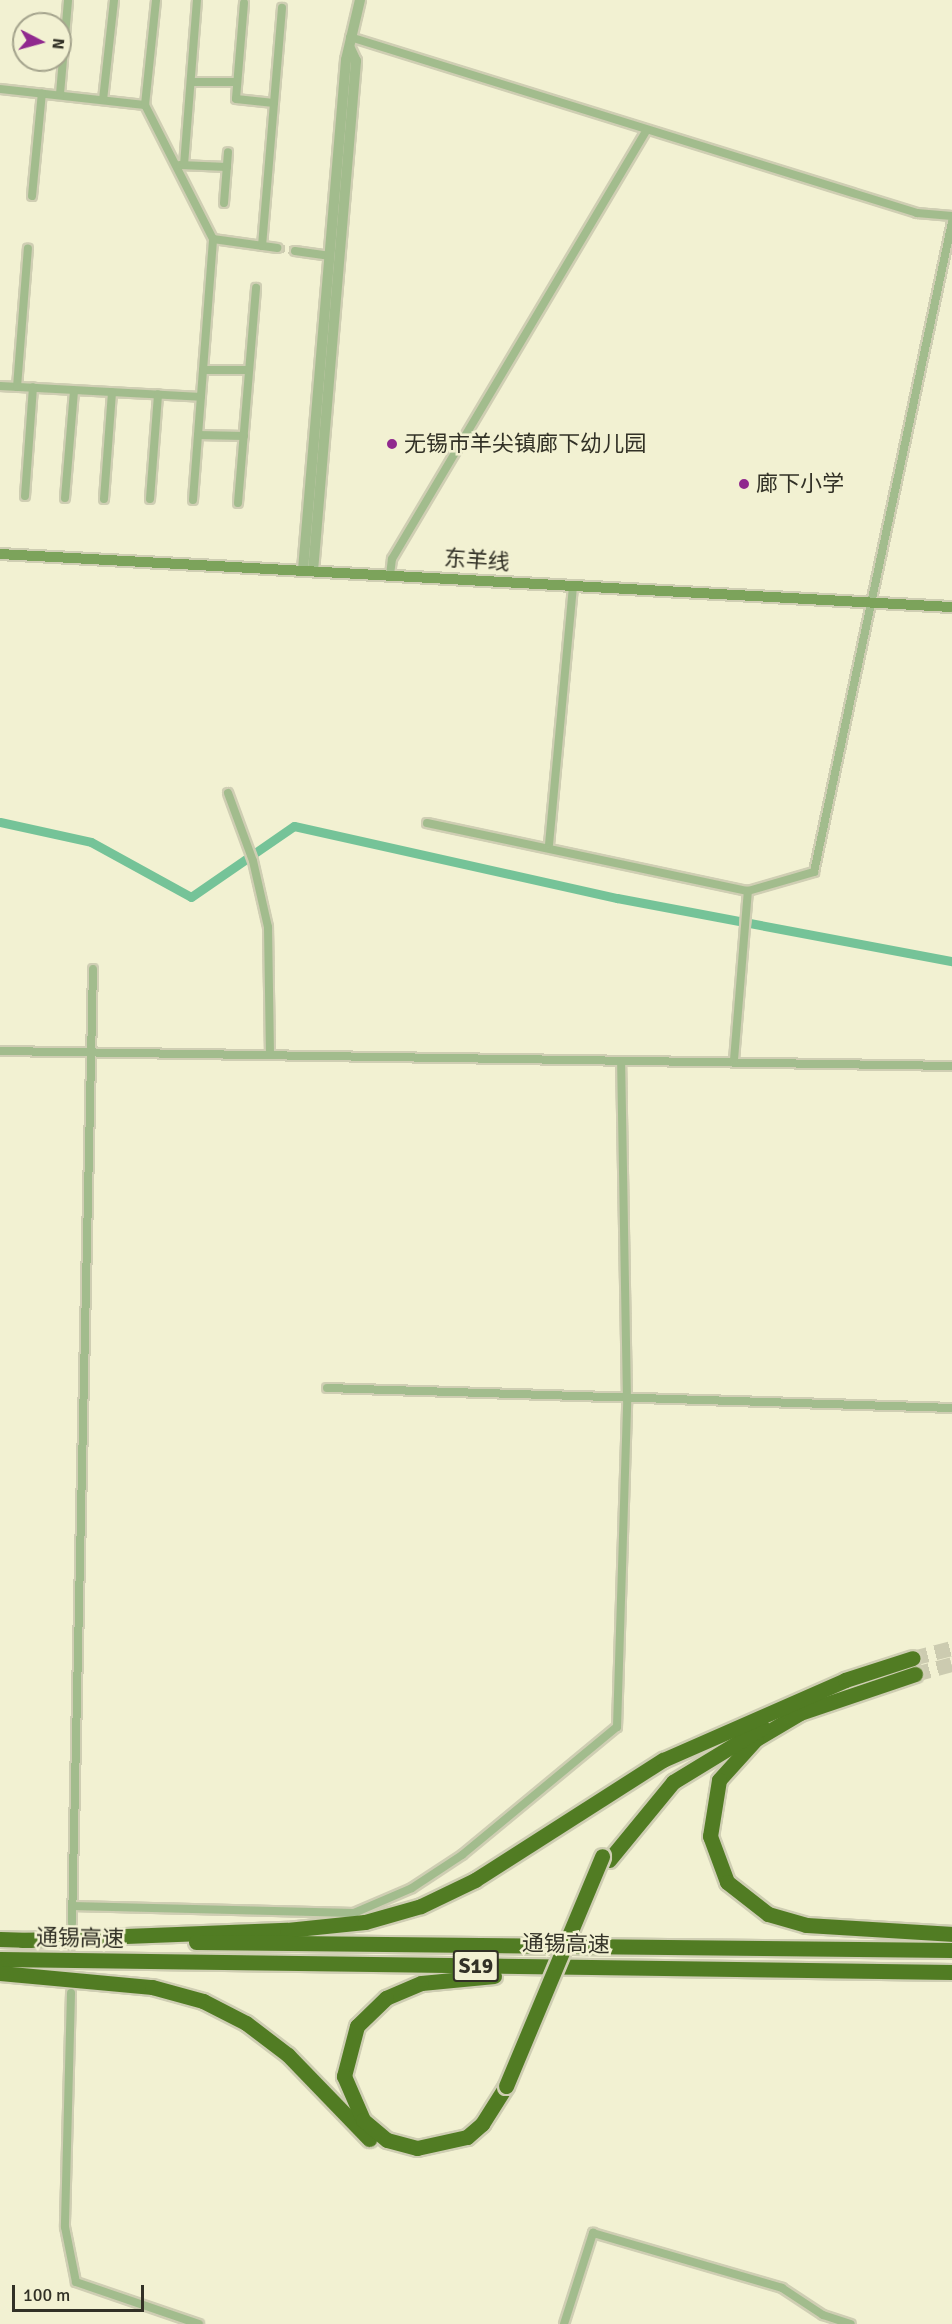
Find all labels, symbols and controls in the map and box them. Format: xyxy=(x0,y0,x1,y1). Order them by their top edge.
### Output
north arrow xyxy=(12,12,72,72)
text: N xyxy=(47,37,68,50)
place label: 无锡市羊尖镇廊下幼儿园 xyxy=(404,431,646,457)
marker: 无锡市羊尖镇廊下幼儿园 xyxy=(385,437,399,451)
place label: 廊下小学 xyxy=(756,471,844,497)
marker: 廊下小学 xyxy=(737,477,751,491)
street label: 东羊线 xyxy=(443,545,511,575)
street label: 通锡高速 xyxy=(36,1924,124,1952)
street label: 通锡高速 xyxy=(522,1930,610,1958)
road number: S19 xyxy=(452,1948,500,1984)
scale bar xyxy=(15,2273,147,2311)
text: 100 m xyxy=(23,2284,70,2306)

